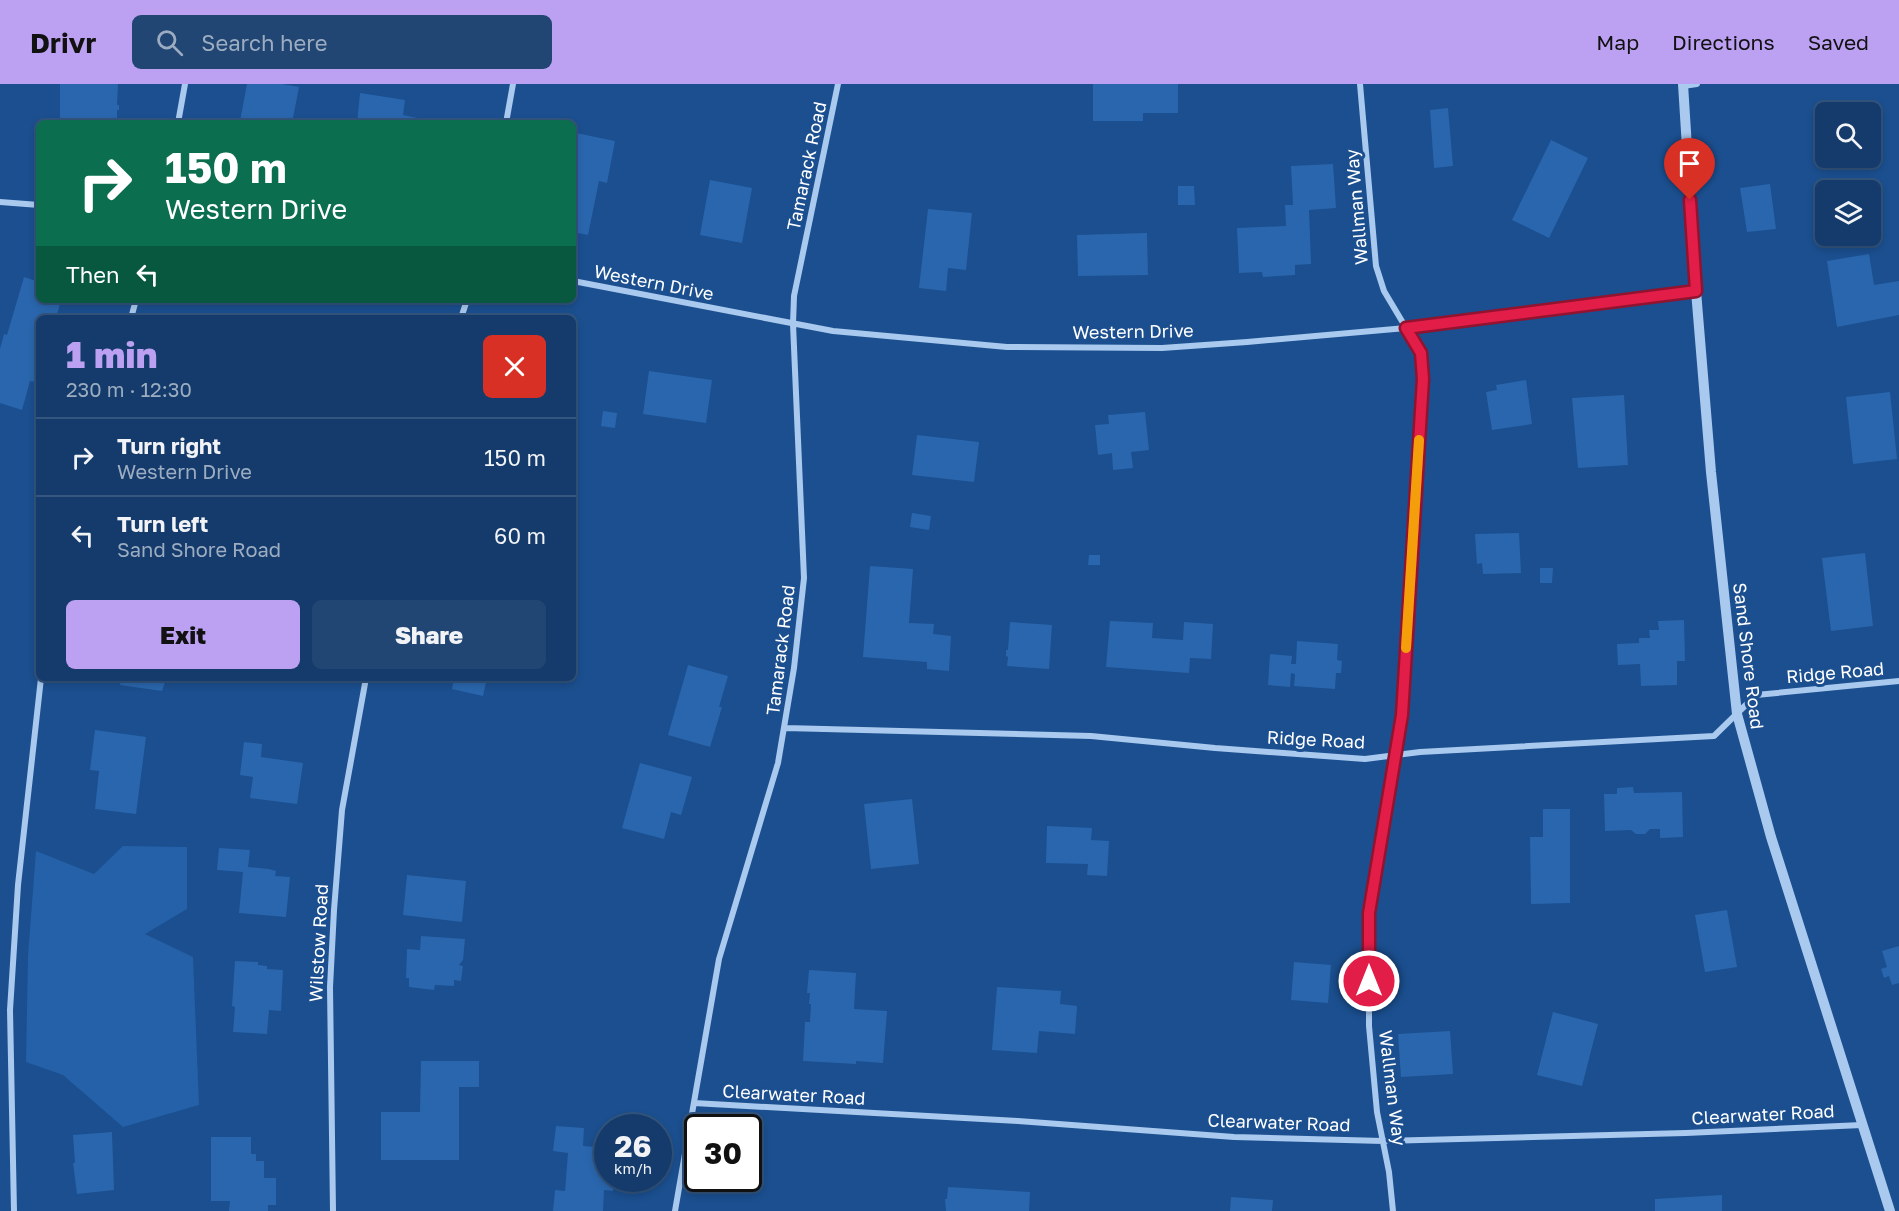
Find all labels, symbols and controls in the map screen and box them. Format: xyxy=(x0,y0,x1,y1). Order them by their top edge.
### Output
search box xyxy=(132,15,552,69)
text: Drivr xyxy=(30,26,96,59)
icon: search xyxy=(153,26,186,59)
text: Search here xyxy=(201,29,327,56)
text: Map xyxy=(1596,29,1639,55)
text: Directions xyxy=(1672,29,1775,55)
text: Saved xyxy=(1808,29,1869,55)
street label: Tamarack Road xyxy=(782,99,830,233)
map controls xyxy=(1815,102,1881,246)
button: search xyxy=(1815,102,1881,168)
pin xyxy=(1664,138,1715,200)
text: 150 m xyxy=(165,142,287,192)
icon: right xyxy=(66,144,144,222)
icon: arrive xyxy=(1673,147,1706,180)
street label: Wallman Way xyxy=(1340,148,1372,266)
button: layers xyxy=(1815,180,1881,246)
text: Western Drive xyxy=(165,193,347,225)
icon: left xyxy=(131,258,164,291)
street label: Western Drive xyxy=(592,260,716,304)
text: Then xyxy=(66,261,119,288)
street label: Western Drive xyxy=(1072,319,1194,343)
text: 1 min xyxy=(66,333,157,376)
button: close xyxy=(483,335,546,398)
text: 230 m · 12:30 xyxy=(66,377,192,401)
text: Turn right xyxy=(117,432,221,459)
icon: right xyxy=(66,441,99,474)
text: 150 m xyxy=(484,444,546,471)
text: Western Drive xyxy=(117,459,252,483)
text: Turn left xyxy=(117,510,208,537)
icon: left xyxy=(66,519,99,552)
text: 60 m xyxy=(494,522,546,549)
text: Sand Shore Road xyxy=(117,537,281,561)
street label: Sand Shore Road xyxy=(1729,581,1769,731)
street label: Tamarack Road xyxy=(761,583,799,717)
button: Exit xyxy=(66,600,300,669)
button: Share xyxy=(312,600,546,669)
street label: Ridge Road xyxy=(1785,657,1885,687)
street label: Ridge Road xyxy=(1266,725,1366,753)
street label: Wilstow Road xyxy=(304,883,332,1003)
position arrow xyxy=(1337,949,1401,1013)
street label: Wallman Way xyxy=(1375,1029,1411,1147)
street label: Clearwater Road xyxy=(722,1079,866,1109)
street label: Clearwater Road xyxy=(1691,1099,1835,1129)
street label: Clearwater Road xyxy=(1207,1109,1351,1135)
speed limit sign: 30 xyxy=(684,1114,762,1192)
text: 26 xyxy=(614,1128,652,1164)
text: km/h xyxy=(614,1159,652,1177)

